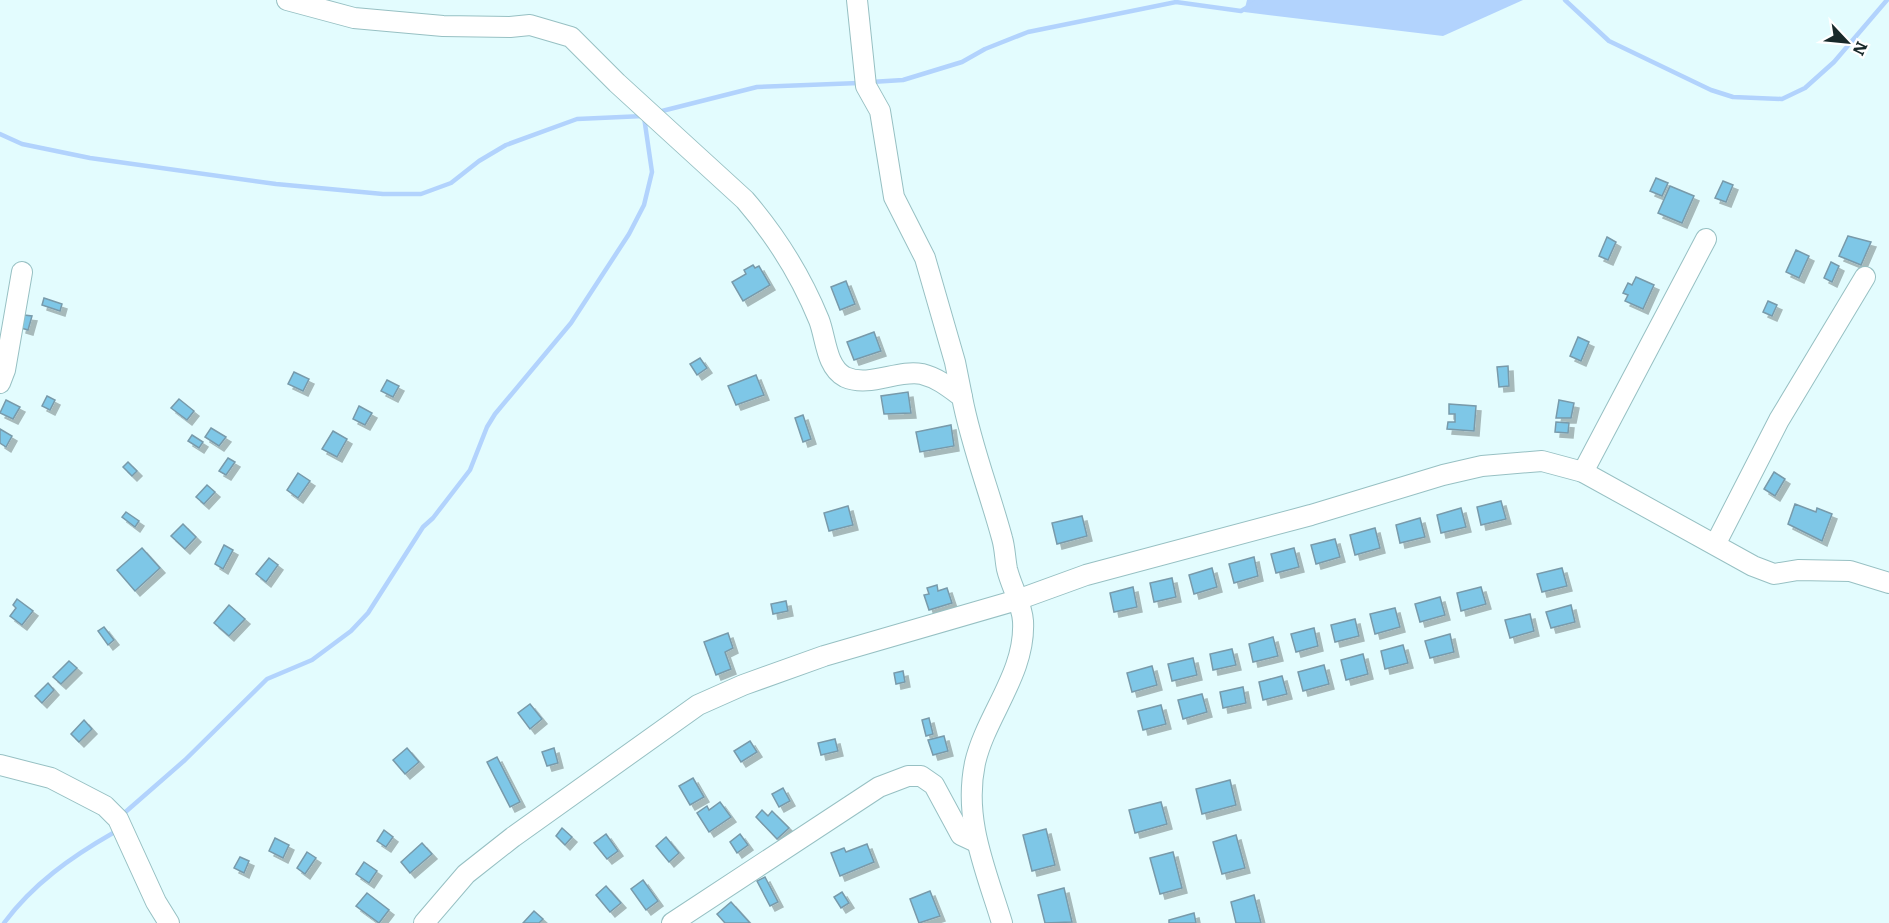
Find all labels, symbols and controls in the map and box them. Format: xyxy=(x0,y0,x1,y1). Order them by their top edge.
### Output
north arrow xyxy=(1817,12,1877,72)
text: N xyxy=(1848,38,1875,60)

